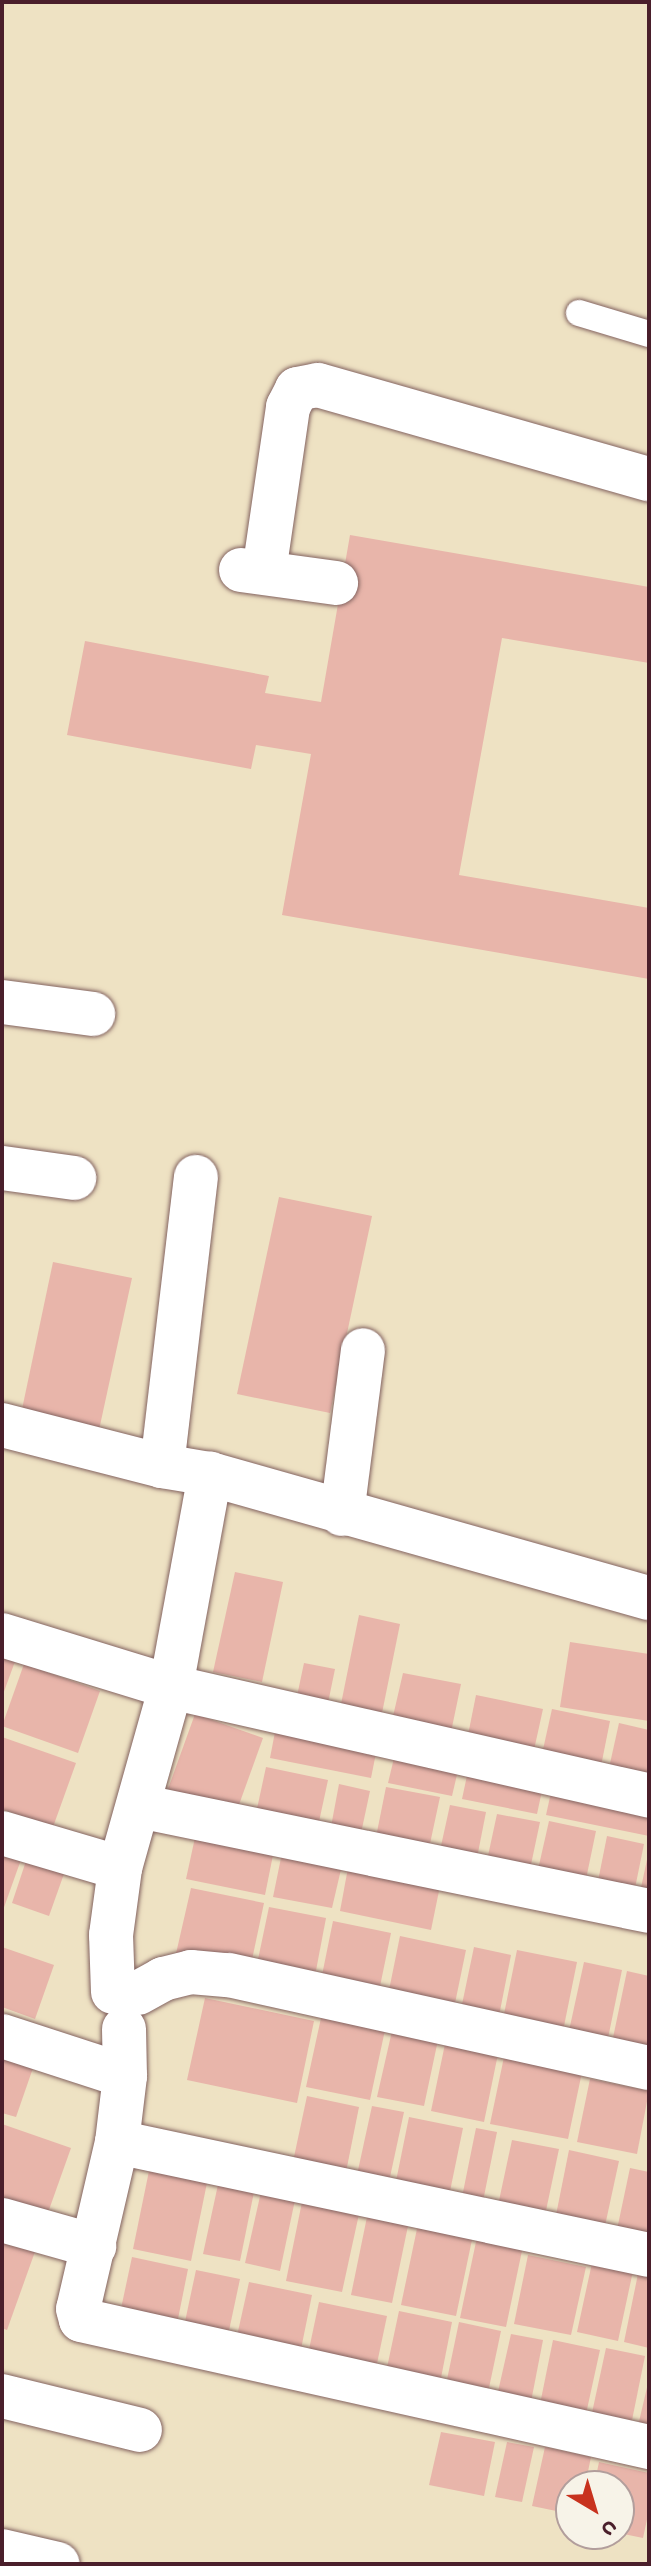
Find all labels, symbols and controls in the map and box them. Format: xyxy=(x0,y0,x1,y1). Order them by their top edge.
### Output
north arrow xyxy=(555,2470,635,2550)
text: U xyxy=(596,2513,622,2541)

